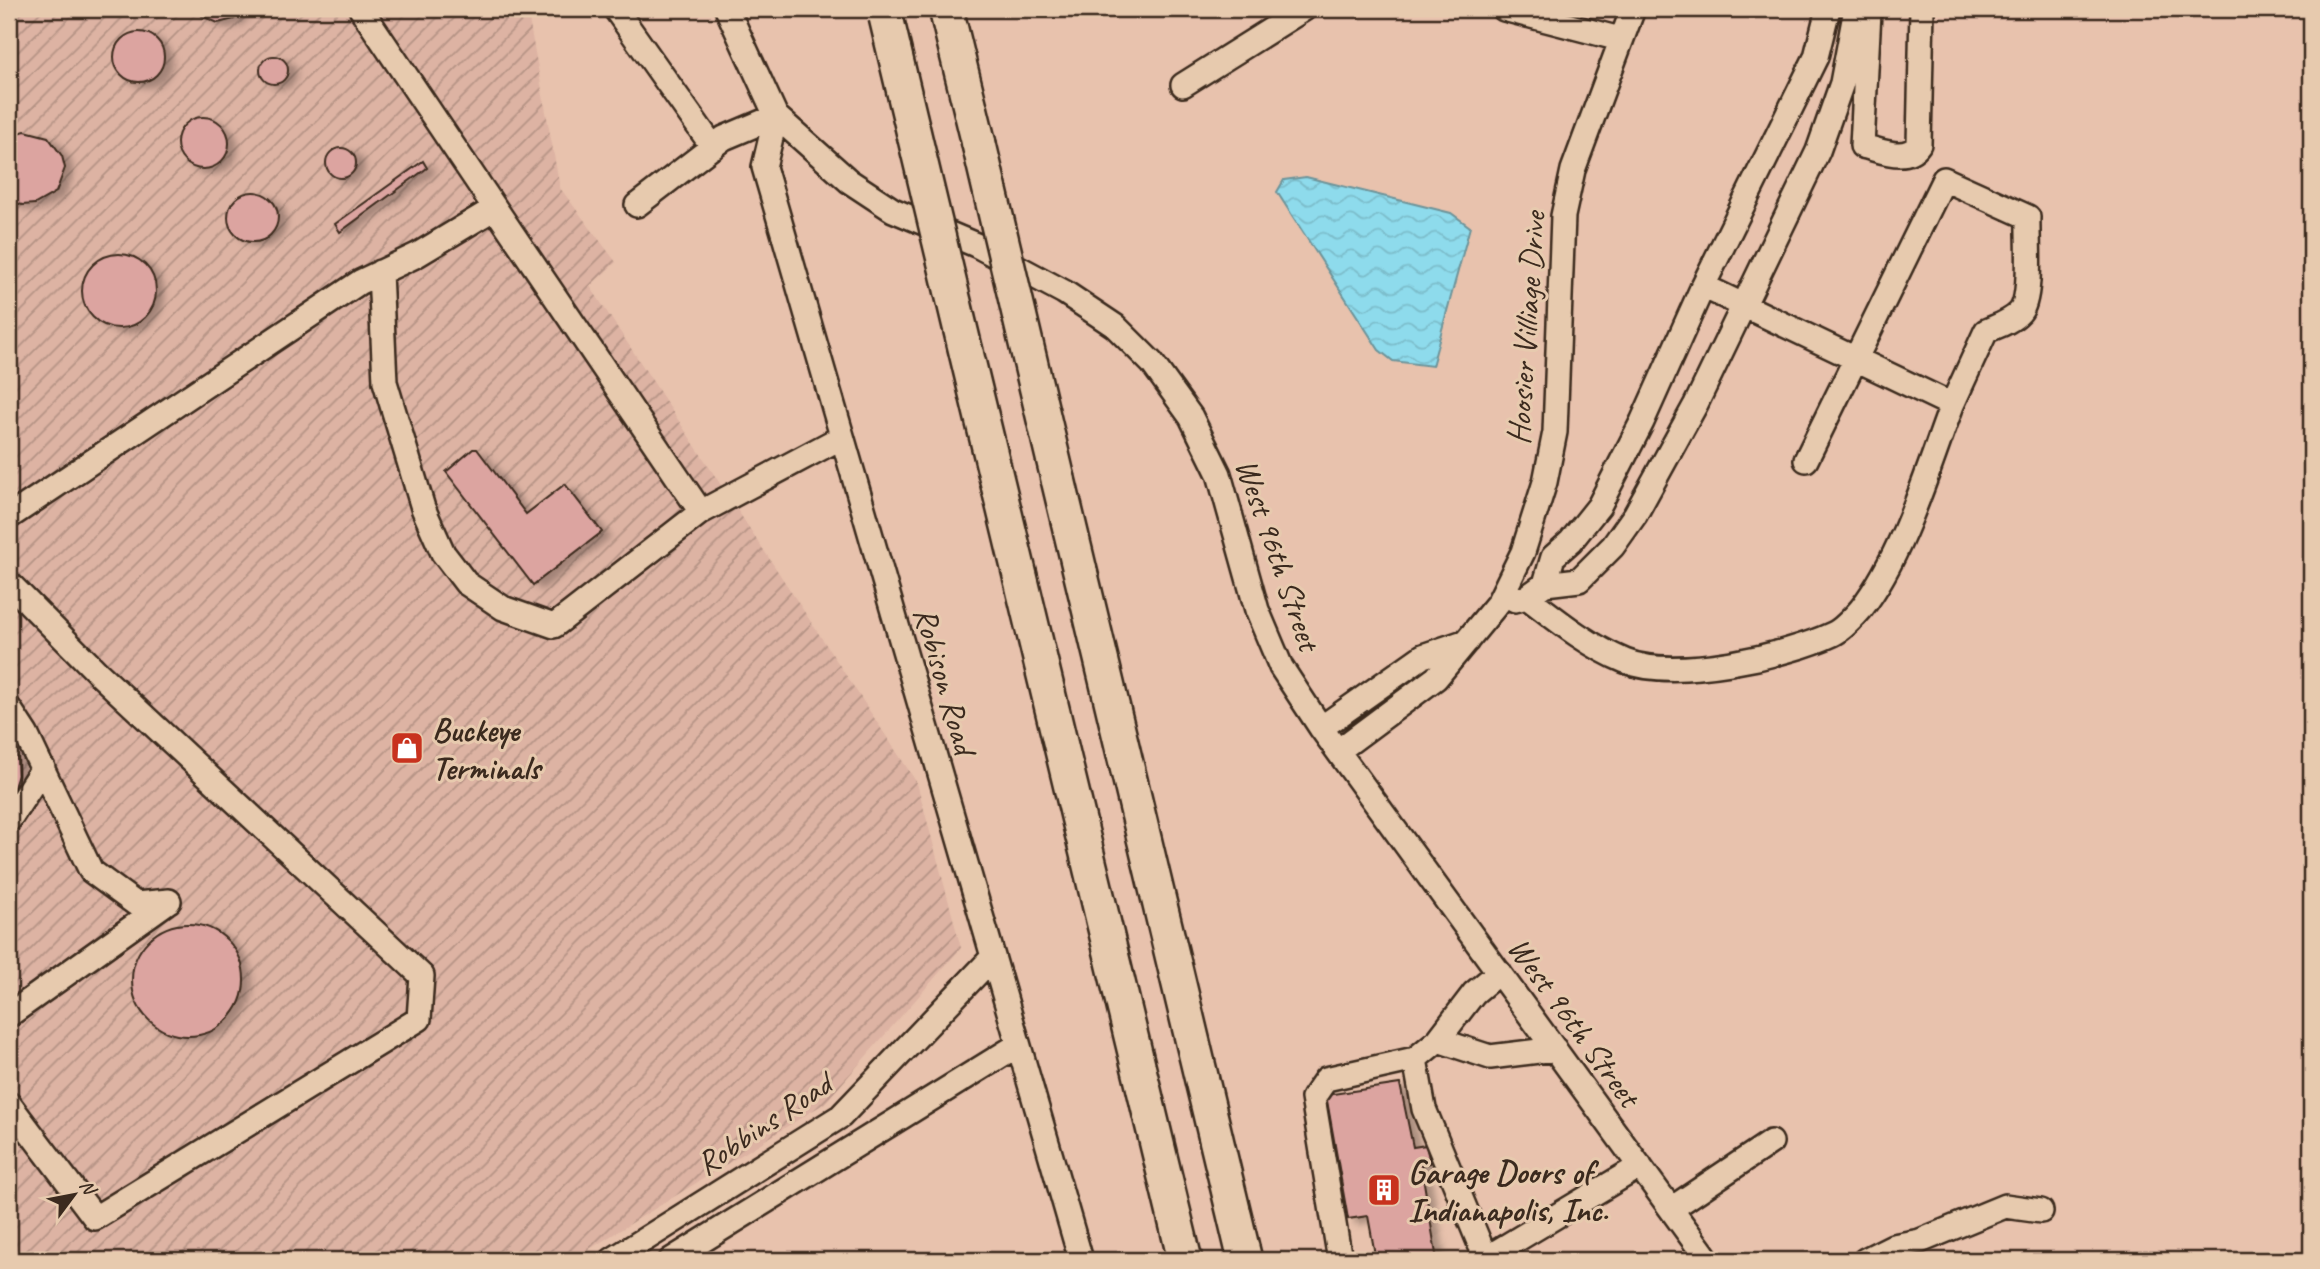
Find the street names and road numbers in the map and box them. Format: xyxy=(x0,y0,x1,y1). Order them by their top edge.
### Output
street label: Hoosier Villiage Drive xyxy=(1497,208,1555,446)
street label: West 96th Street xyxy=(1226,453,1331,659)
street label: Robison Road xyxy=(904,602,987,763)
street label: West 96th Street xyxy=(1498,928,1652,1117)
street label: Robbins Road xyxy=(688,1060,843,1184)

